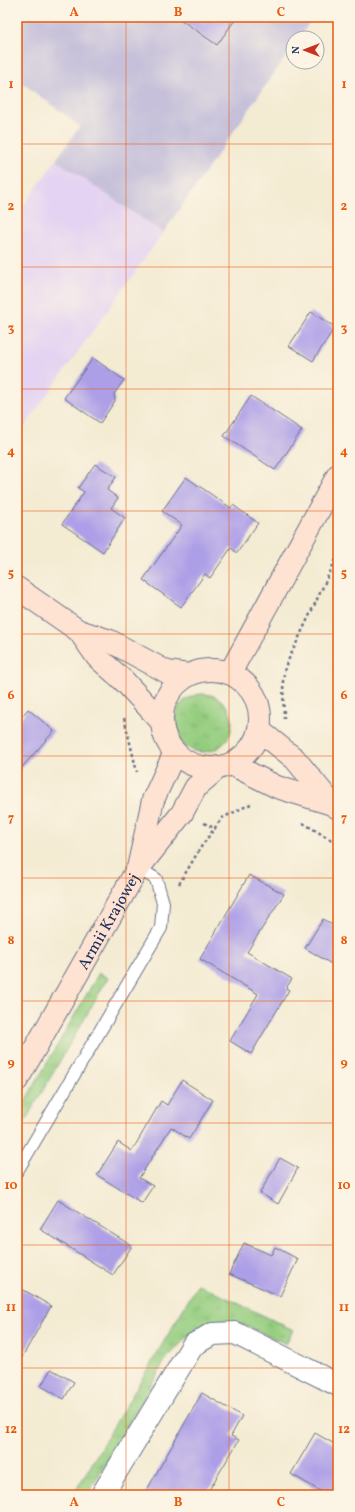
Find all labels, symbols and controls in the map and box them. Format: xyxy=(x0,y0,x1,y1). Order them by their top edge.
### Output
text: A xyxy=(69,4,79,22)
text: B xyxy=(174,4,183,22)
text: C xyxy=(277,4,285,22)
north arrow xyxy=(285,30,325,70)
text: N xyxy=(289,46,304,54)
text: 1 xyxy=(8,76,14,94)
text: 1 xyxy=(341,76,347,94)
text: 2 xyxy=(8,198,15,216)
text: 2 xyxy=(341,198,348,216)
text: 3 xyxy=(8,320,15,338)
text: 3 xyxy=(341,320,348,338)
text: 4 xyxy=(7,443,15,461)
text: 4 xyxy=(340,443,348,461)
text: 5 xyxy=(8,565,14,583)
text: 5 xyxy=(341,565,347,583)
text: 6 xyxy=(7,687,15,705)
text: 6 xyxy=(340,687,348,705)
text: 7 xyxy=(8,810,14,828)
text: 7 xyxy=(341,810,347,828)
street label: Armii Krajowej xyxy=(73,870,146,974)
text: 8 xyxy=(7,932,15,950)
text: 8 xyxy=(340,932,348,950)
text: 9 xyxy=(7,1054,15,1072)
text: 9 xyxy=(340,1054,348,1072)
text: 10 xyxy=(4,1177,18,1195)
text: 10 xyxy=(337,1177,351,1195)
text: 11 xyxy=(6,1299,16,1317)
text: 11 xyxy=(339,1299,349,1317)
text: 12 xyxy=(5,1421,17,1439)
text: 12 xyxy=(338,1421,350,1439)
text: A xyxy=(69,1494,79,1512)
text: B xyxy=(174,1494,183,1512)
text: C xyxy=(277,1494,285,1512)

